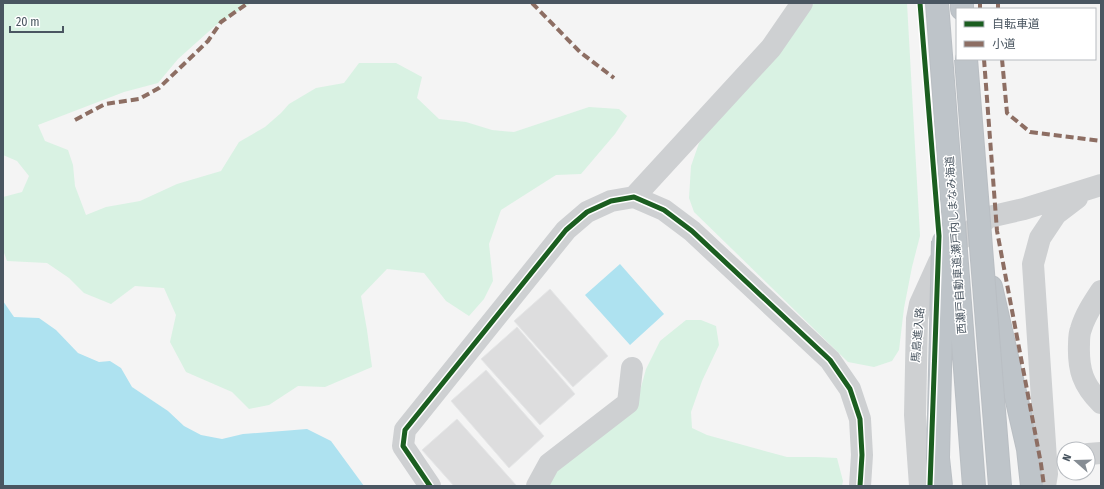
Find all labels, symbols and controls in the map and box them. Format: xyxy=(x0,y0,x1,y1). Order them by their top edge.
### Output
scale bar xyxy=(10,8,63,34)
legend xyxy=(956,8,1096,60)
text: 20 m xyxy=(16,15,40,29)
text: 自転車道 xyxy=(992,17,1040,31)
text: 小道 xyxy=(992,37,1016,51)
street label: 西瀬戸自動車道;瀬戸内しまなみ海道 xyxy=(943,156,969,334)
street label: 馬島進入路 xyxy=(909,307,927,363)
north arrow xyxy=(1056,441,1096,481)
text: N xyxy=(1060,452,1074,463)

